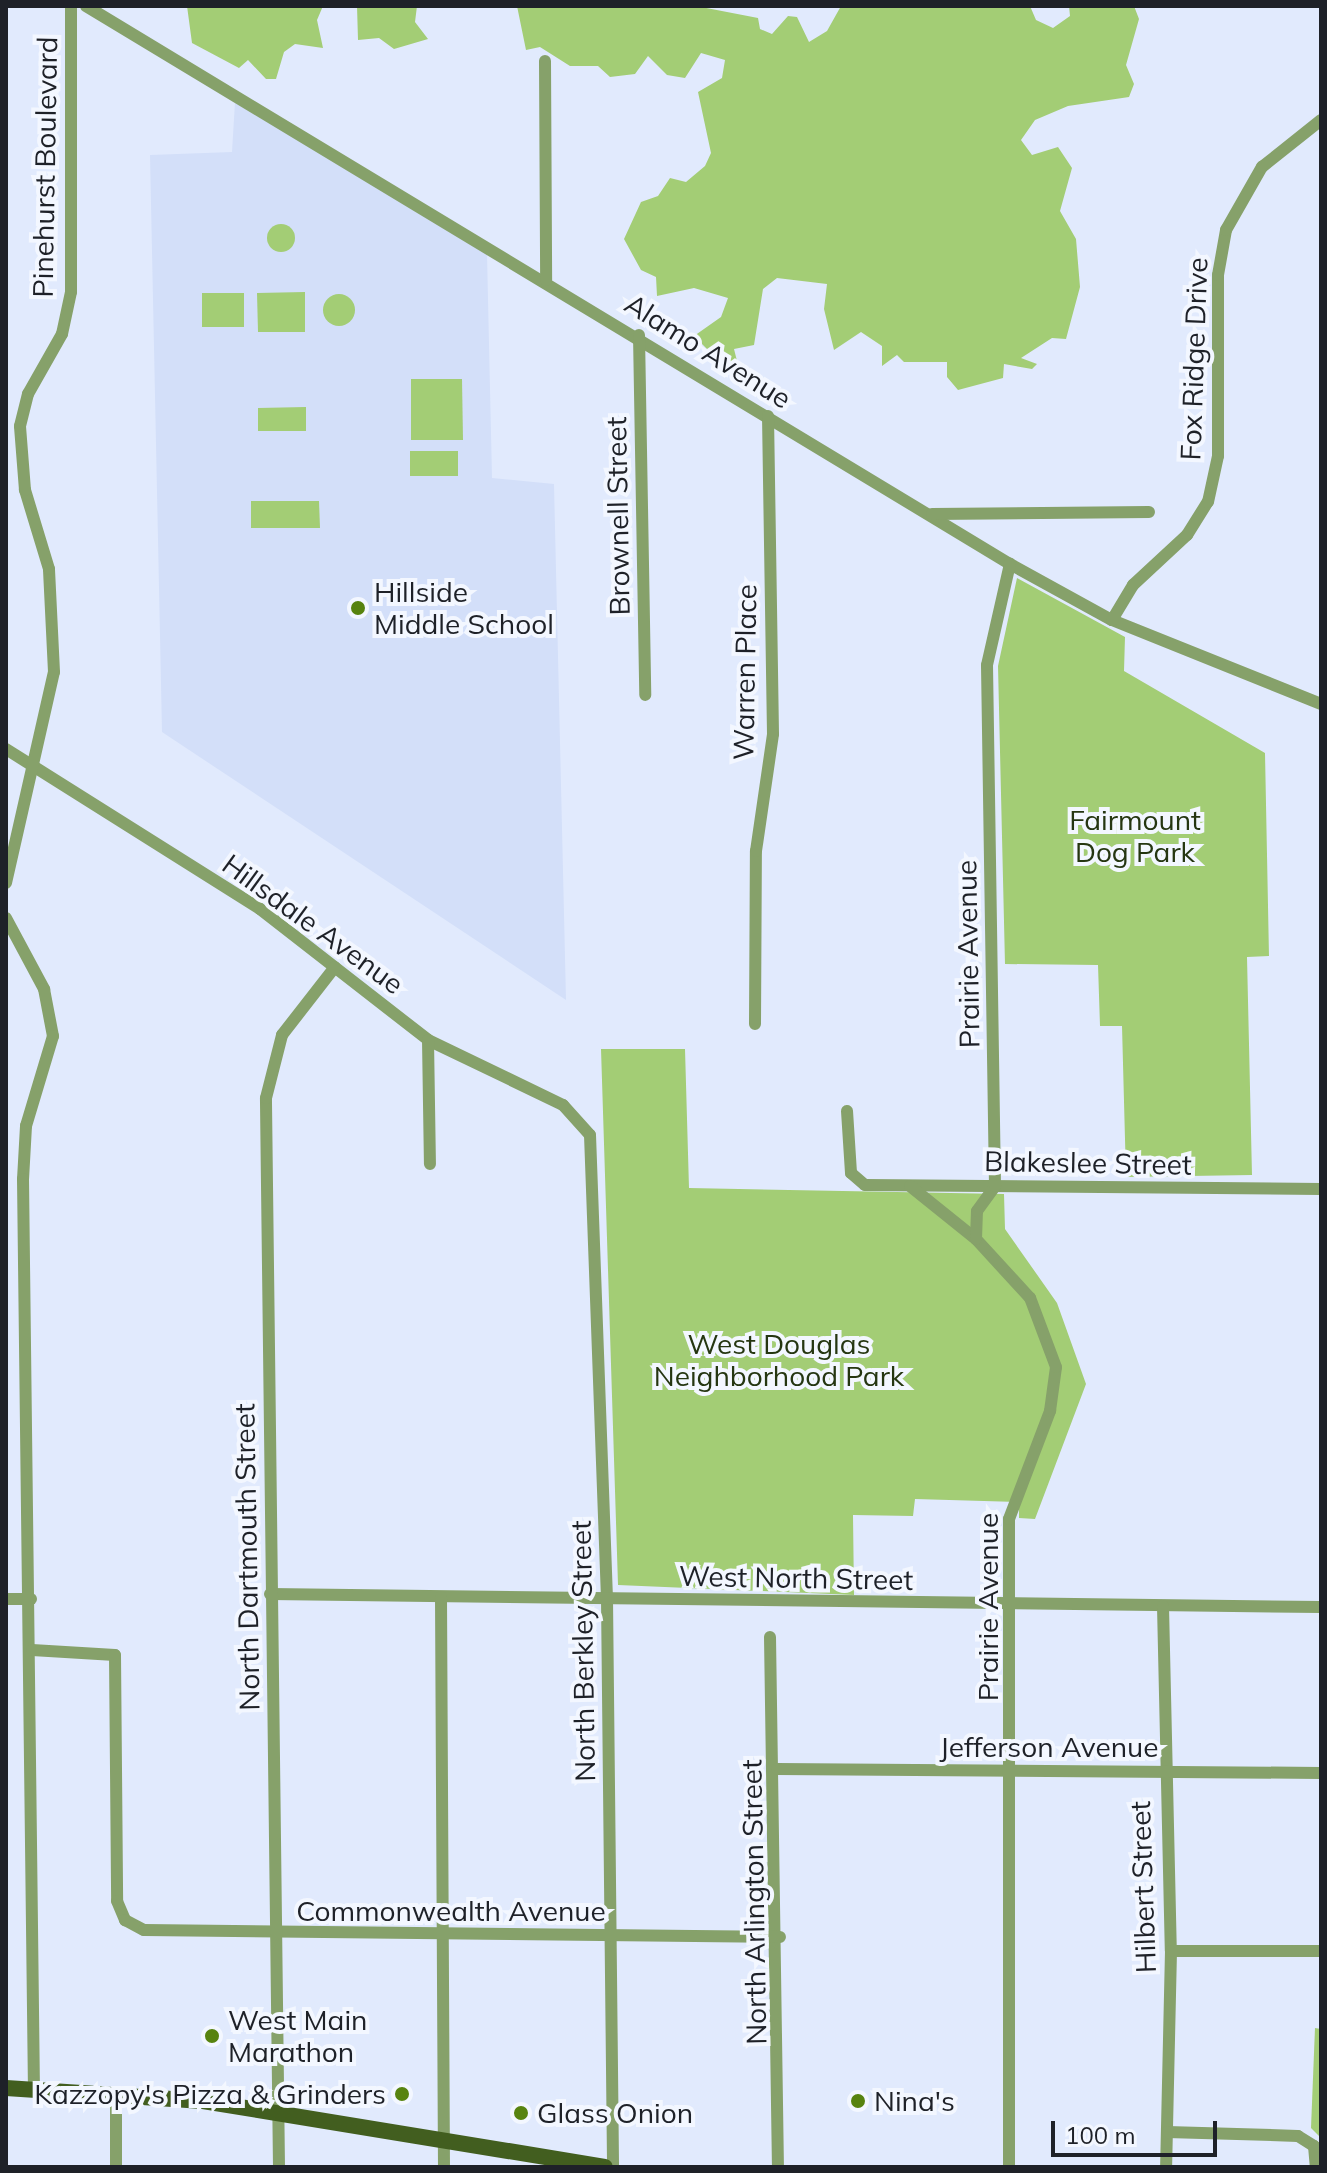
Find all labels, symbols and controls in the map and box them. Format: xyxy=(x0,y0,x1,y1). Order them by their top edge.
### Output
street label: Pinehurst Boulevard xyxy=(26,36,64,298)
street label: Fox Ridge Drive xyxy=(1174,257,1214,461)
street label: Alamo Avenue xyxy=(619,287,797,415)
street label: Brownell Street xyxy=(599,416,637,616)
place label: Hillside Middle School xyxy=(374,575,554,641)
street label: Warren Place xyxy=(727,584,763,760)
marker: Hillside Middle School xyxy=(349,599,367,617)
park label: Fairmount Dog Park xyxy=(1069,803,1201,869)
street label: Hillsdale Avenue xyxy=(216,847,410,1001)
street label: Prairie Avenue xyxy=(950,860,986,1048)
street label: Blakeslee Street xyxy=(984,1144,1192,1182)
park label: West Douglas Neighborhood Park xyxy=(654,1327,904,1393)
street label: North Dartmouth Street xyxy=(228,1403,266,1711)
street label: Prairie Avenue xyxy=(971,1513,1005,1701)
street label: North Berkley Street xyxy=(564,1520,602,1782)
street label: West North Street xyxy=(679,1559,913,1597)
street label: Jefferson Avenue xyxy=(940,1730,1158,1764)
street label: North Arlington Street xyxy=(735,1759,773,2045)
street label: Hilbert Street xyxy=(1123,1800,1163,1974)
street label: Commonwealth Avenue xyxy=(296,1894,606,1928)
place label: West Main Marathon xyxy=(228,2003,367,2069)
marker: West Main Marathon xyxy=(203,2027,221,2045)
place label: Kazzopy's Pizza & Grinders xyxy=(34,2077,386,2111)
place label: Nina's xyxy=(874,2084,955,2118)
marker: Kazzopy's Pizza & Grinders xyxy=(393,2085,411,2103)
marker: Nina's xyxy=(849,2092,867,2110)
place label: Glass Onion xyxy=(537,2096,693,2130)
marker: Glass Onion xyxy=(512,2104,530,2122)
scale bar xyxy=(1055,2105,1221,2155)
text: 100 m xyxy=(1065,2120,1136,2150)

